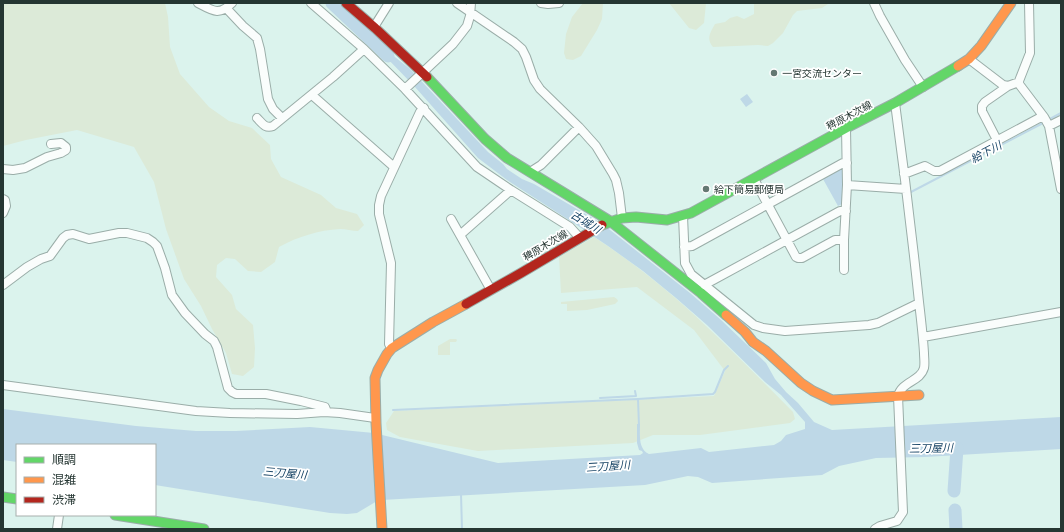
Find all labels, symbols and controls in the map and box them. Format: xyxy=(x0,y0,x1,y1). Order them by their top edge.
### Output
marker: 一宮交流センター xyxy=(769,68,779,78)
place label: 一宮交流センター xyxy=(782,68,862,80)
street label: 稗原木次線 xyxy=(825,99,874,133)
water label: 給下川 xyxy=(969,138,1005,166)
marker: 給下簡易郵便局 xyxy=(701,184,711,194)
place label: 給下簡易郵便局 xyxy=(714,184,784,196)
water label: 古城川 xyxy=(568,208,604,237)
street label: 稗原木次線 xyxy=(521,228,570,264)
water label: 三刀屋川 xyxy=(909,442,954,455)
legend xyxy=(16,444,156,516)
text: 順調 xyxy=(52,453,76,467)
water label: 三刀屋川 xyxy=(586,458,631,475)
water label: 三刀屋川 xyxy=(262,465,308,482)
text: 混雑 xyxy=(52,473,76,487)
text: 渋滞 xyxy=(52,493,76,507)

